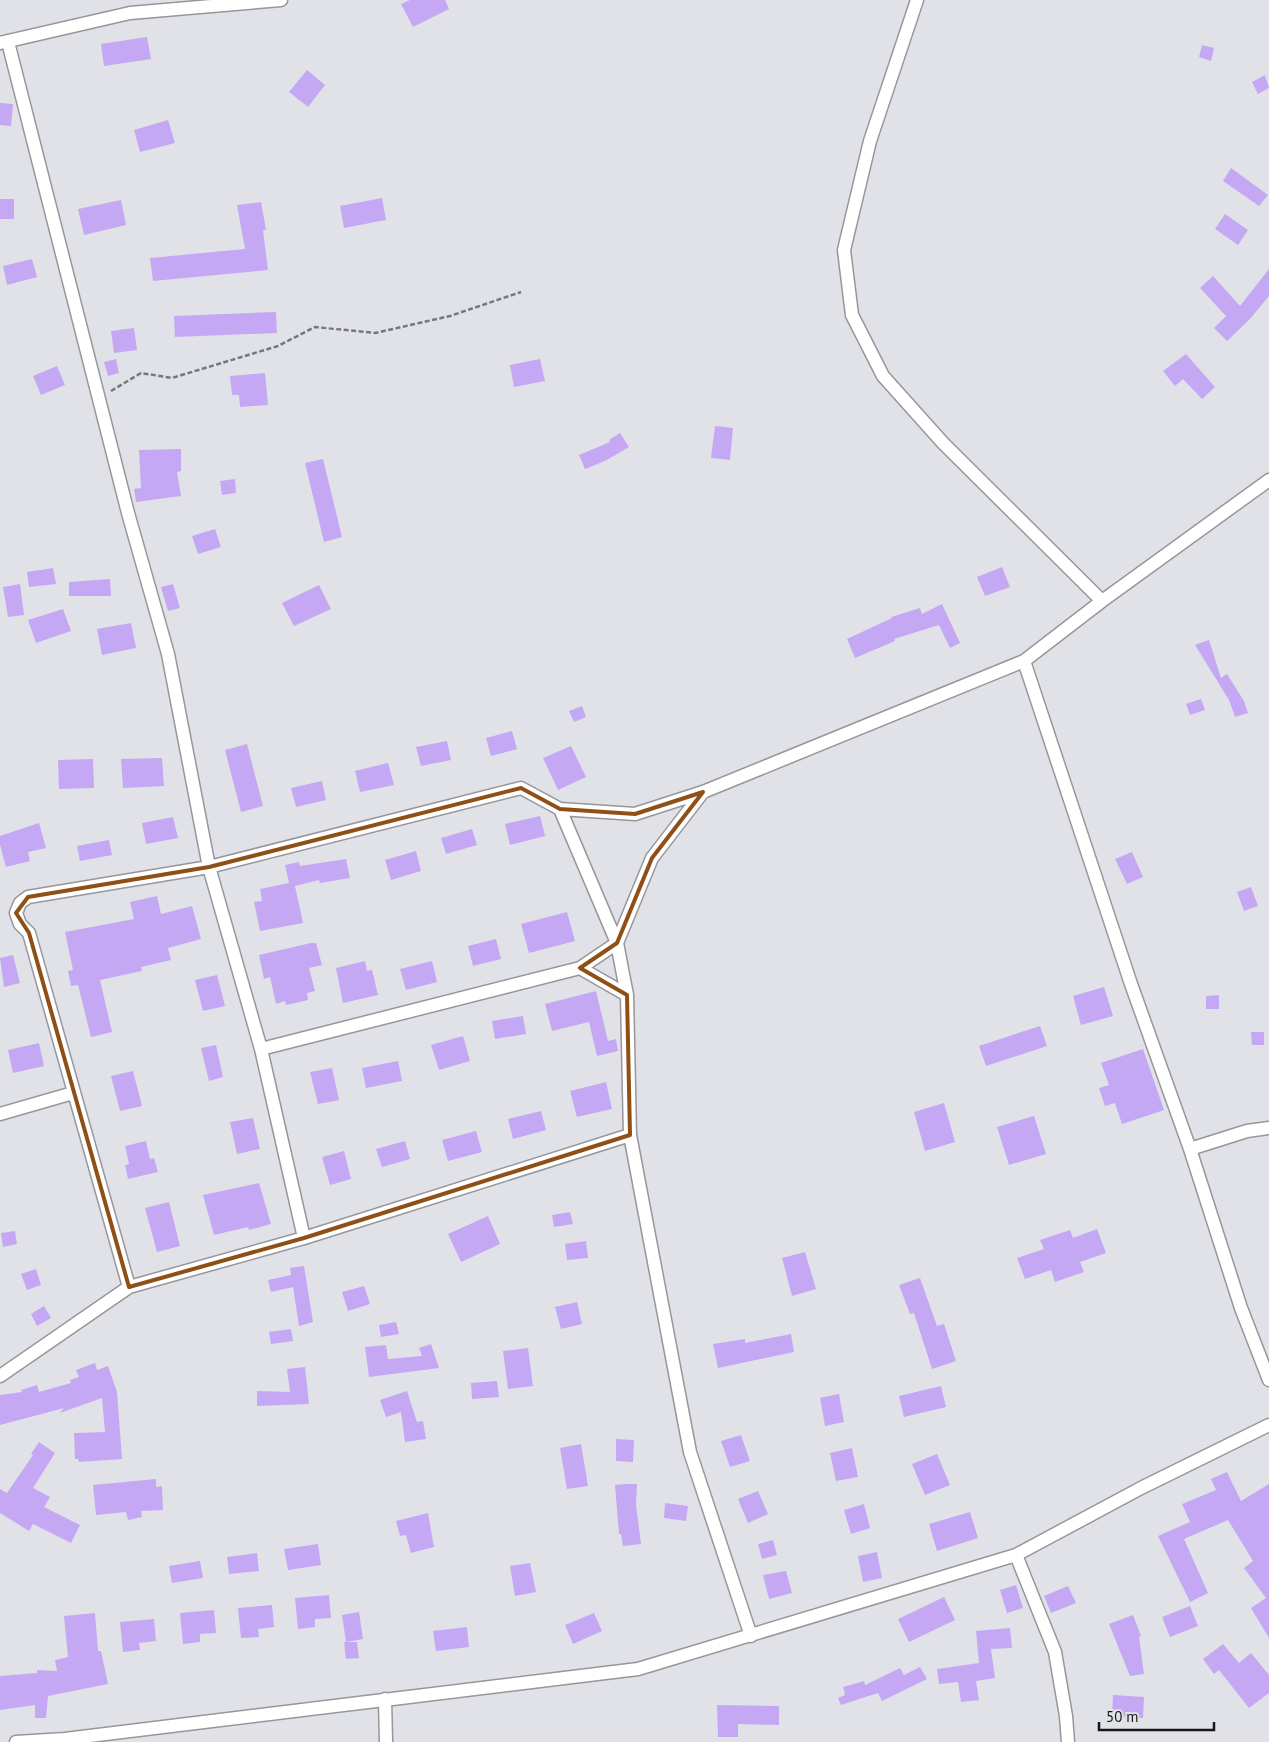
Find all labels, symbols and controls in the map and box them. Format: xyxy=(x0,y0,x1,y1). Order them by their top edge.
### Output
scale bar xyxy=(1099,1700,1214,1732)
text: 50 m xyxy=(1106,1707,1139,1726)

